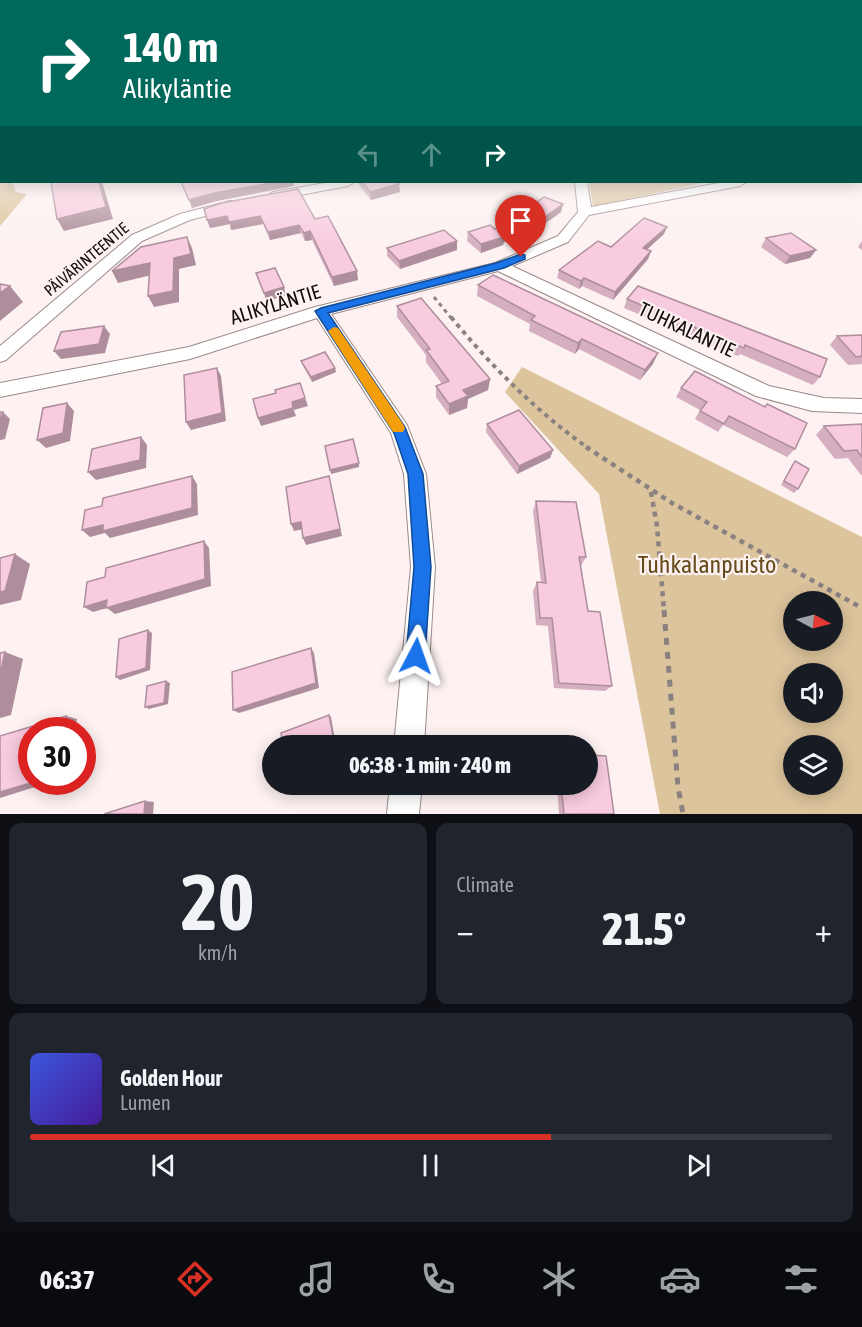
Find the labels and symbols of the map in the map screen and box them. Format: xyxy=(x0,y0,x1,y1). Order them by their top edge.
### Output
pin xyxy=(495,195,546,257)
street label: PÄIVÄRINTEENTIE xyxy=(40,219,132,299)
street label: ALIKYLÄNTIE xyxy=(227,279,323,329)
street label: TUHKALANTIE xyxy=(635,297,739,362)
park label: Tuhkalanpuisto xyxy=(638,551,776,578)
north arrow xyxy=(783,591,843,651)
position arrow xyxy=(384,624,448,688)
speed limit sign: 30 xyxy=(18,717,96,795)

